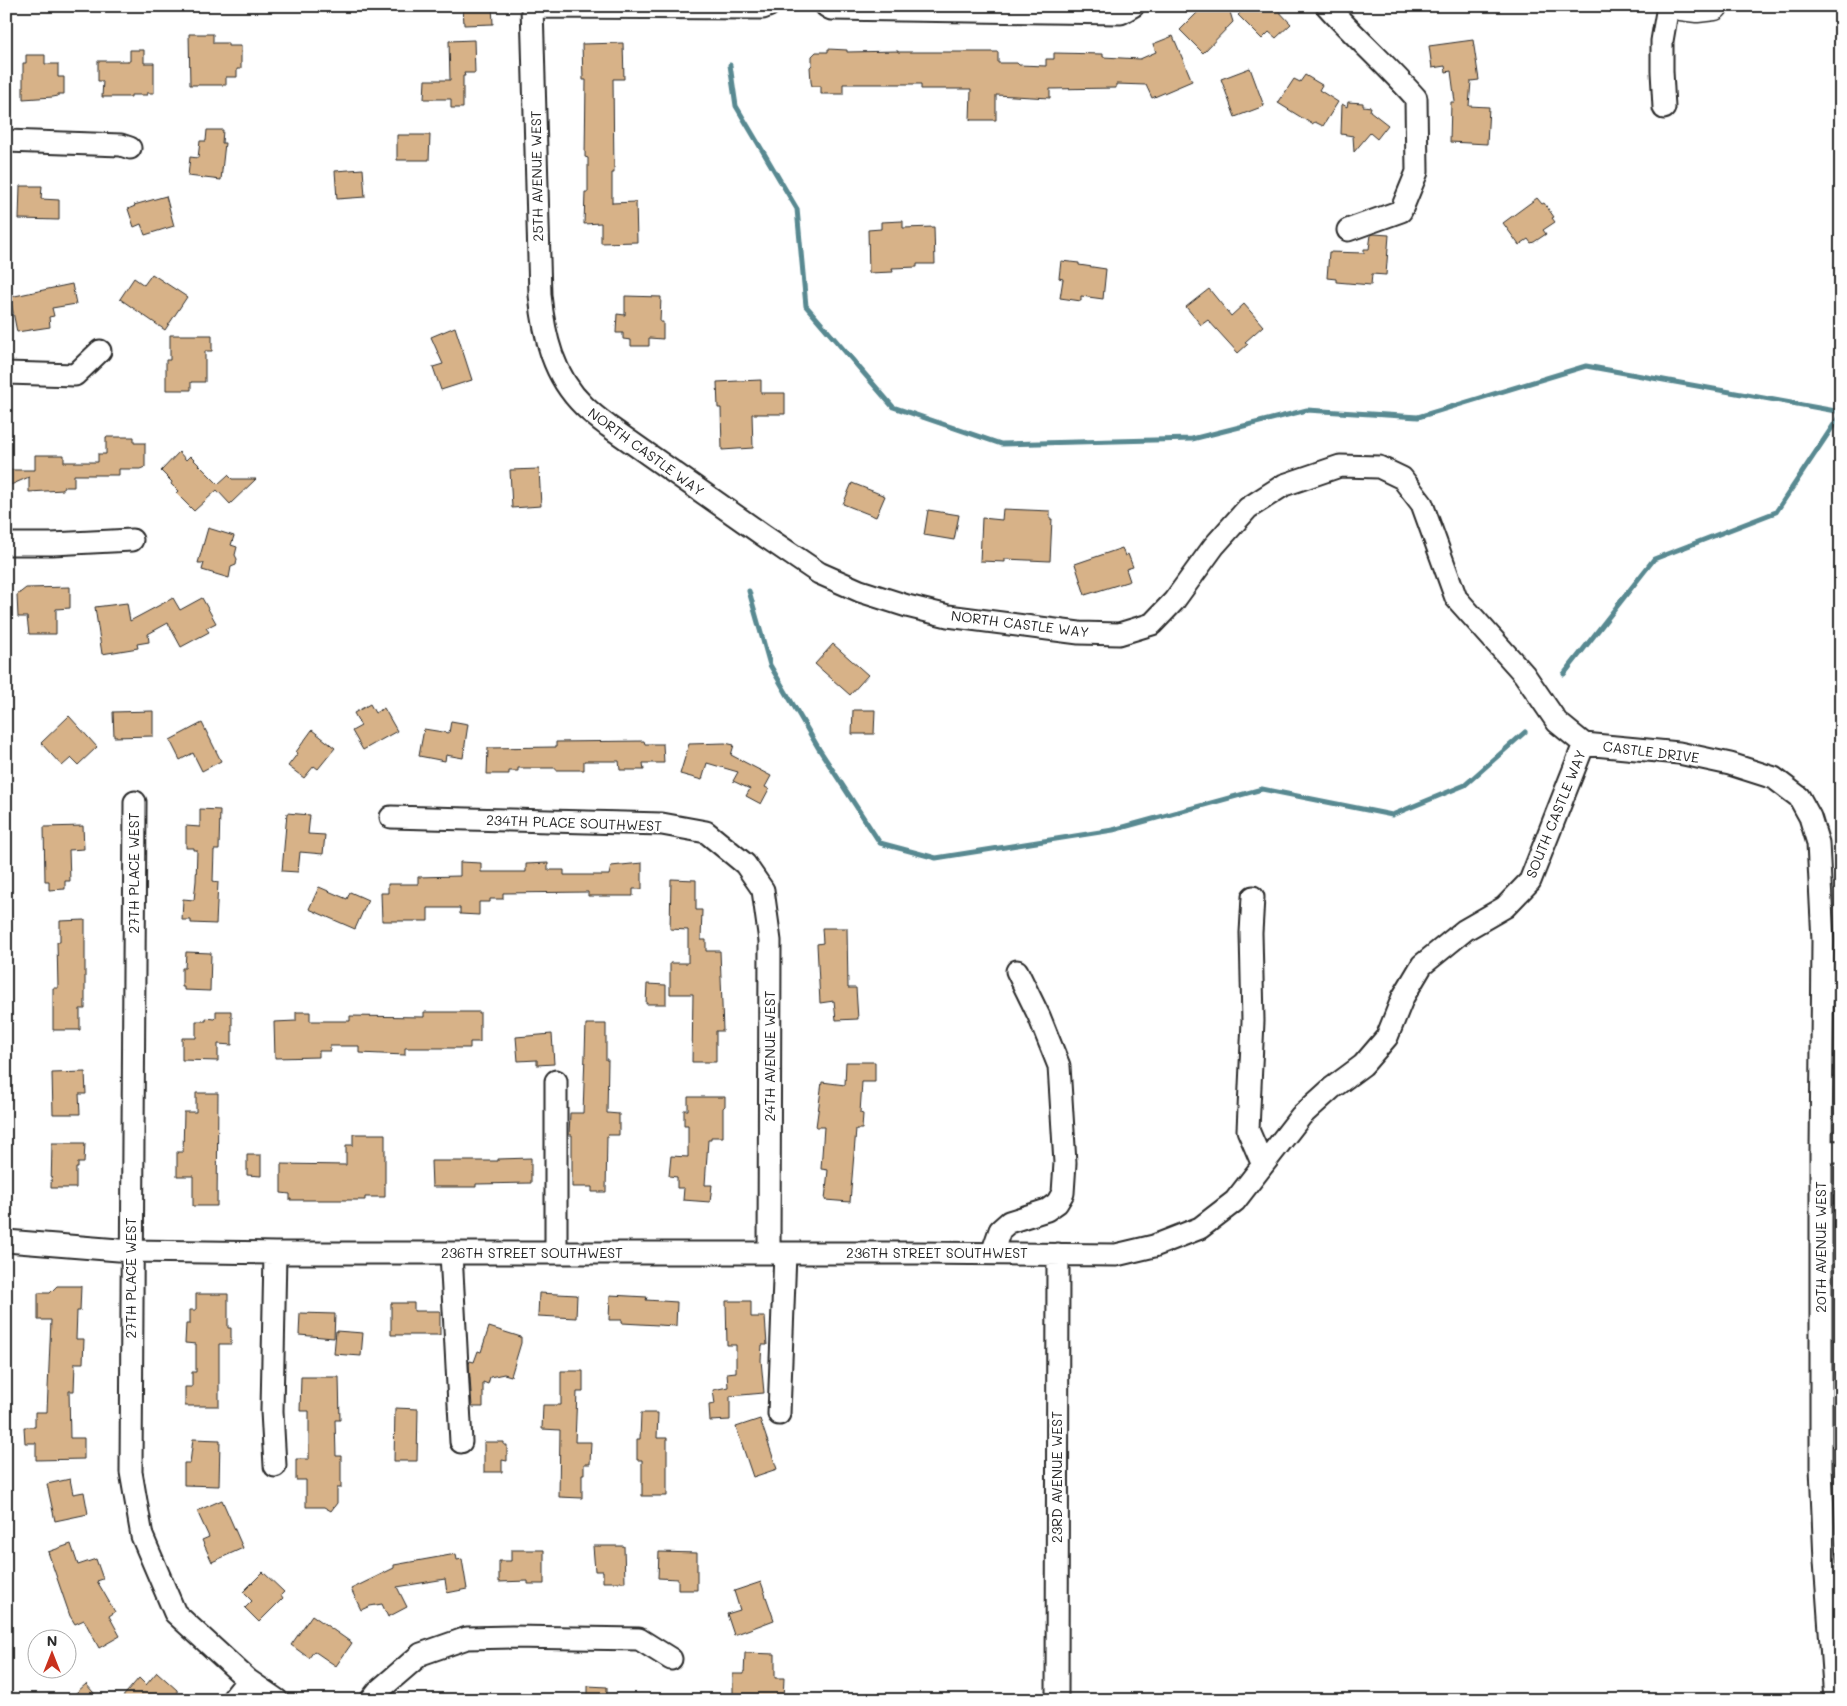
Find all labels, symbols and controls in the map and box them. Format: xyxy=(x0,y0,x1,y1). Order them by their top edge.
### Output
street label: 25TH AVENUE WEST xyxy=(526,110,547,242)
street label: NORTH CASTLE WAY xyxy=(584,403,708,500)
street label: NORTH CASTLE WAY xyxy=(950,606,1090,641)
street label: CASTLE DRIVE xyxy=(1602,736,1700,767)
street label: SOUTH CASTLE WAY xyxy=(1521,747,1590,881)
street label: 234TH PLACE SOUTHWEST xyxy=(486,810,662,835)
street label: 27TH PLACE WEST xyxy=(124,812,143,934)
street label: 24TH AVENUE WEST xyxy=(760,990,779,1122)
street label: 20TH AVENUE WEST xyxy=(1811,1181,1830,1313)
street label: 27TH PLACE WEST xyxy=(121,1217,140,1339)
street label: 236TH STREET SOUTHWEST xyxy=(441,1243,623,1262)
street label: 236TH STREET SOUTHWEST xyxy=(846,1243,1028,1262)
street label: 23RD AVENUE WEST xyxy=(1047,1411,1066,1543)
north arrow xyxy=(28,1628,78,1678)
text: N xyxy=(47,1631,57,1650)

